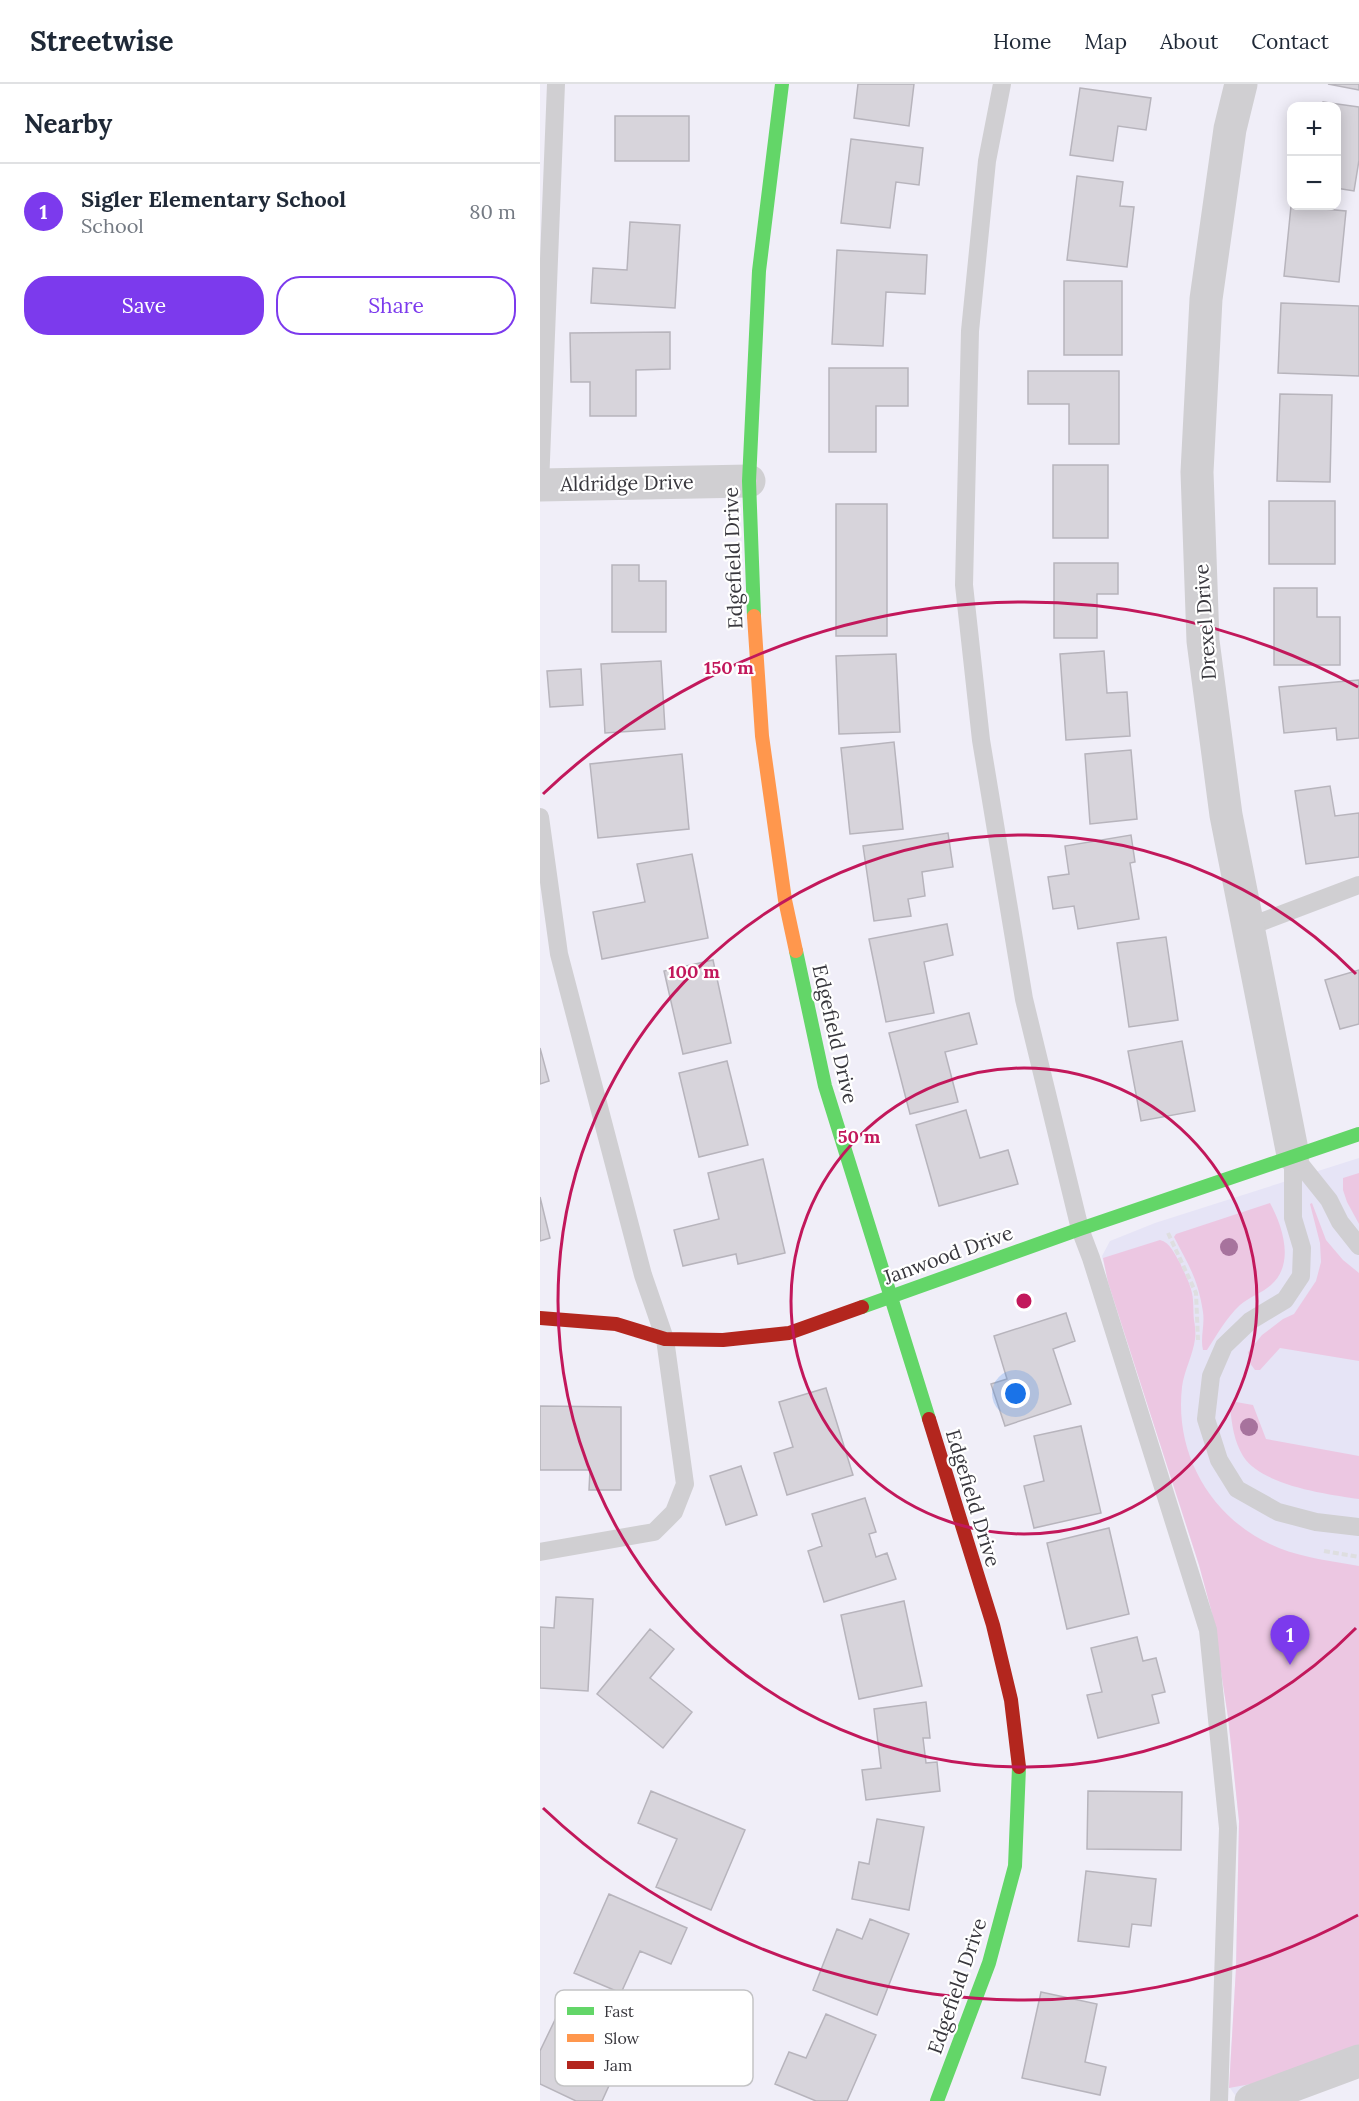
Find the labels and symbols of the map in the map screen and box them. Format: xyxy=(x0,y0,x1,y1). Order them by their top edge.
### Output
street label: Aldridge Drive xyxy=(559,469,694,496)
street label: Edgefield Drive xyxy=(718,486,747,630)
street label: Drexel Drive xyxy=(1188,563,1221,681)
text: 150 m xyxy=(704,656,754,679)
text: 100 m xyxy=(668,960,720,983)
street label: Edgefield Drive xyxy=(807,962,864,1106)
text: 50 m xyxy=(838,1125,881,1148)
street label: Janwood Drive xyxy=(879,1220,1016,1290)
centre of rings xyxy=(1014,1291,1034,1311)
your location xyxy=(1001,1379,1030,1408)
street label: Edgefield Drive xyxy=(941,1426,1006,1570)
pin: 1 xyxy=(1270,1616,1310,1665)
street label: Edgefield Drive xyxy=(922,1914,992,2057)
legend xyxy=(555,1990,753,2086)
text: Fast xyxy=(604,2001,635,2021)
text: Slow xyxy=(604,2028,640,2048)
text: Jam xyxy=(603,2055,632,2075)

